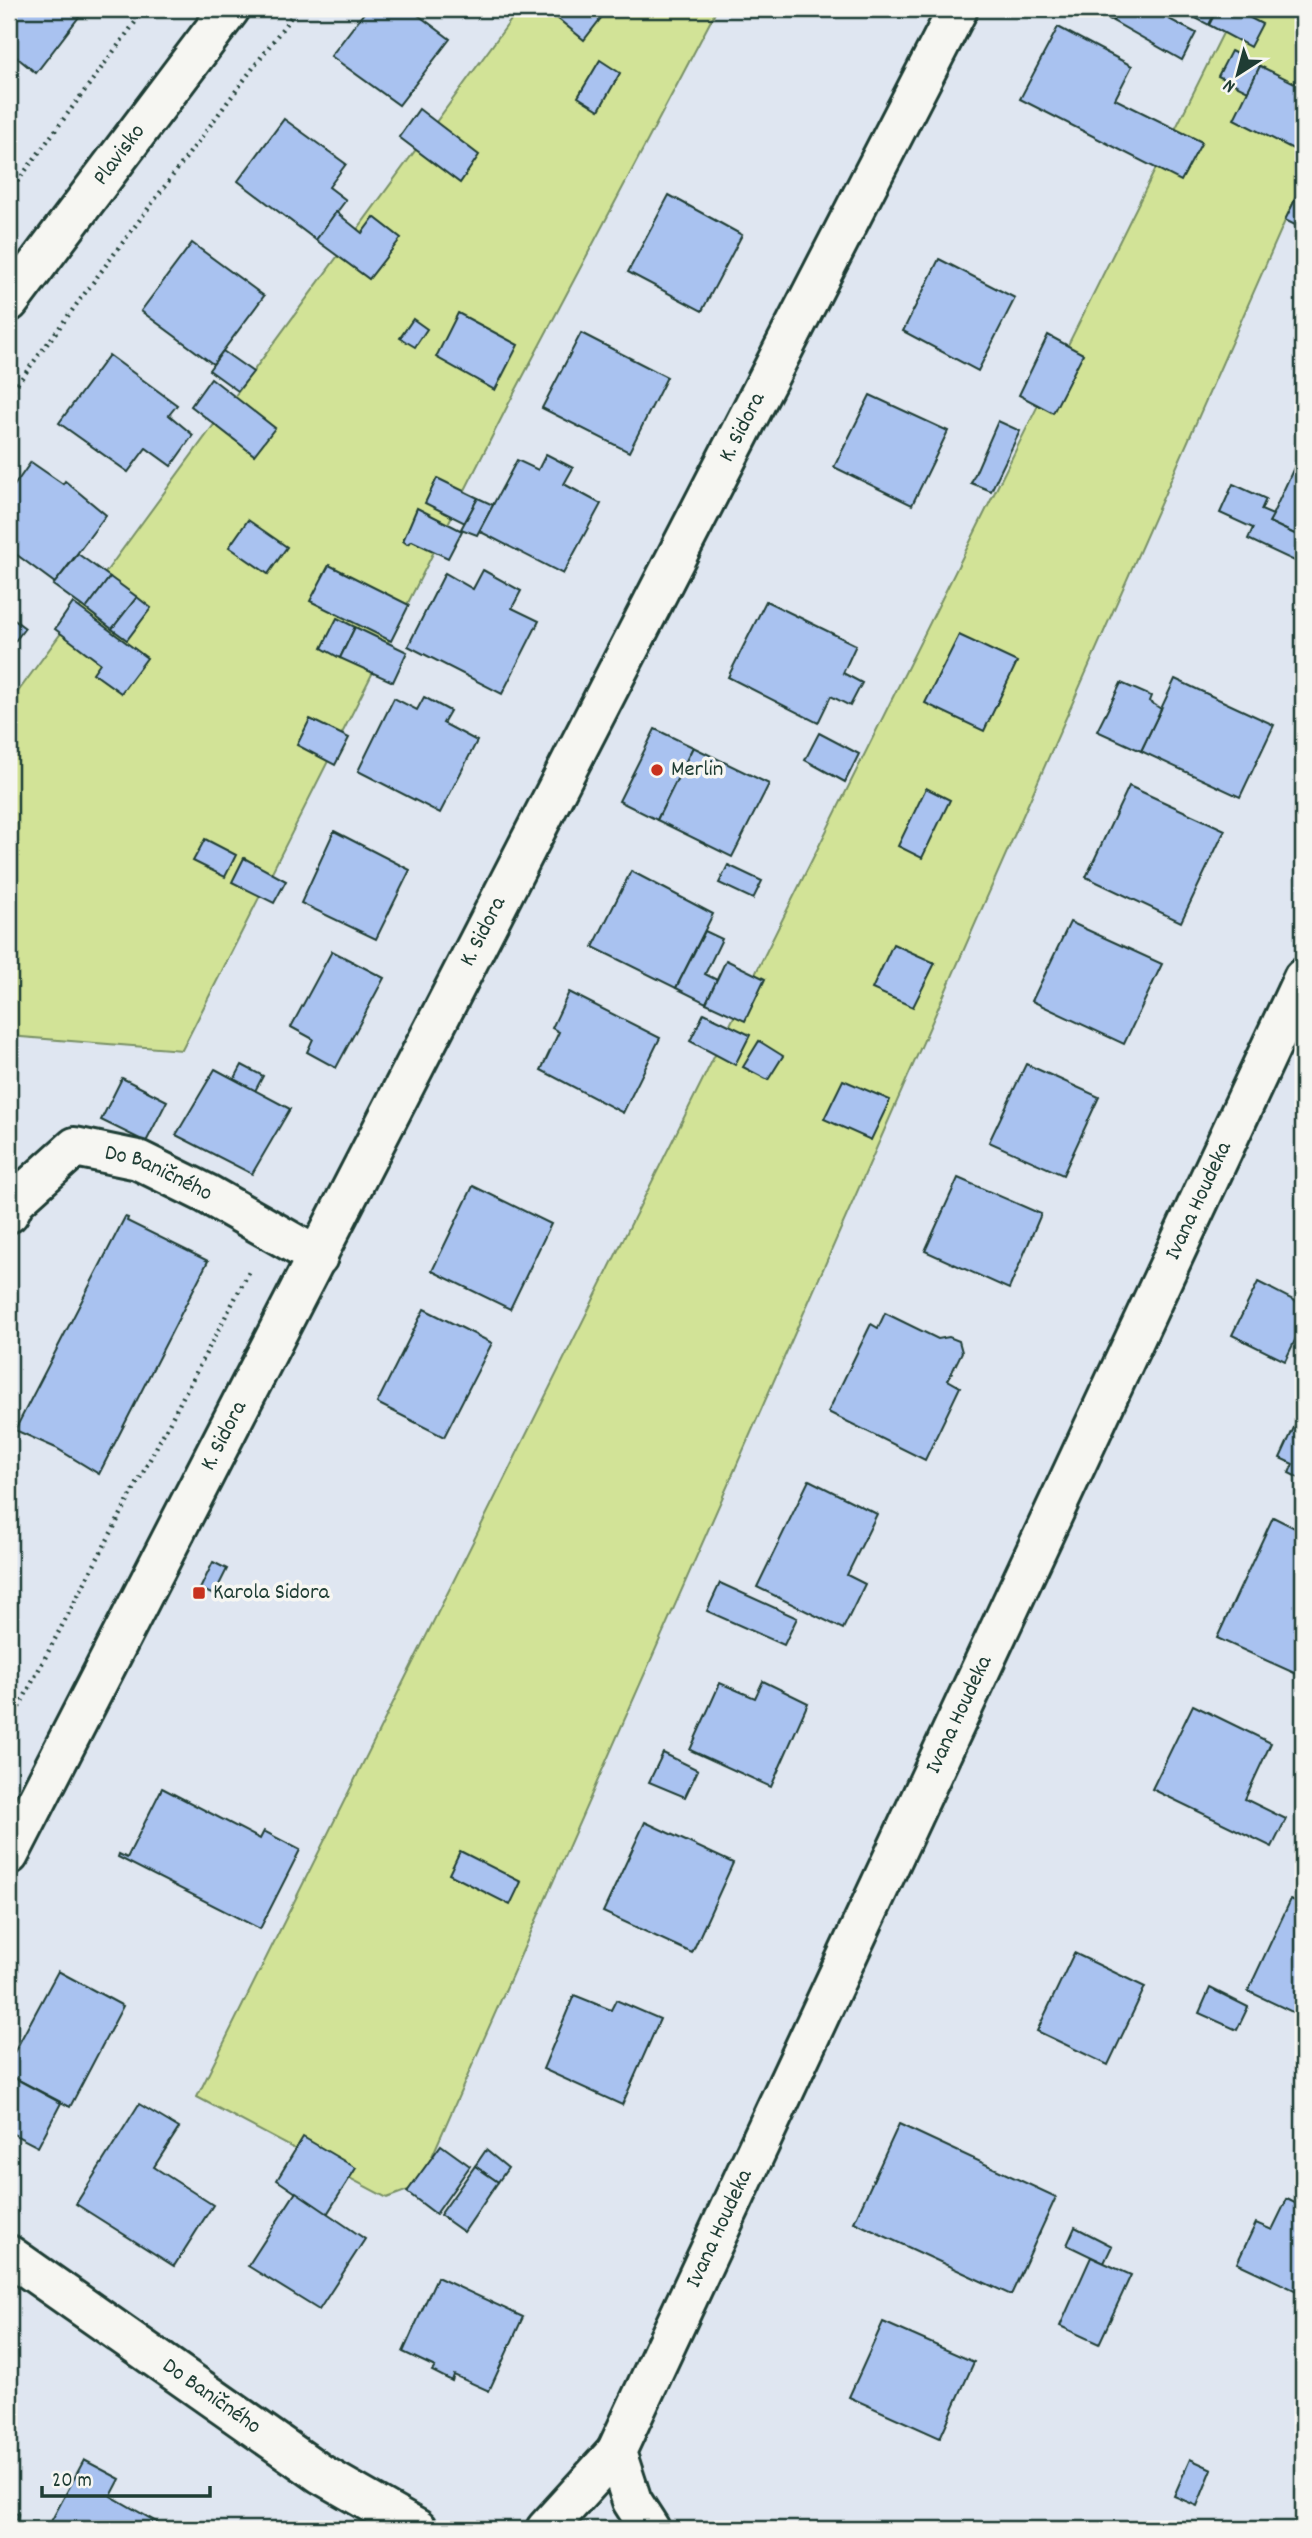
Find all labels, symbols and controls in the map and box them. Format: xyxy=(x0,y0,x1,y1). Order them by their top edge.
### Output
north arrow xyxy=(1204,38,1274,108)
text: N xyxy=(1218,71,1242,99)
street label: Plavisko xyxy=(86,117,154,193)
street label: K. Sidora xyxy=(711,386,775,468)
place label: Merlin xyxy=(671,754,723,787)
marker: Merlin xyxy=(649,762,665,778)
street label: K. Sidora xyxy=(452,890,516,973)
street label: Ivana Houdeka xyxy=(1157,1135,1241,1266)
street label: Do Baničného xyxy=(102,1137,218,1211)
street label: K. Sidora xyxy=(193,1394,257,1477)
place label: Karola Sidora xyxy=(213,1577,331,1610)
marker: Karola Sidora xyxy=(191,1585,207,1601)
street label: Ivana Houdeka xyxy=(918,1649,1002,1780)
street label: Ivana Houdeka xyxy=(678,2163,762,2294)
street label: Do Baničného xyxy=(155,2350,268,2443)
scale bar xyxy=(42,2454,210,2498)
text: 20 m xyxy=(52,2467,92,2497)

